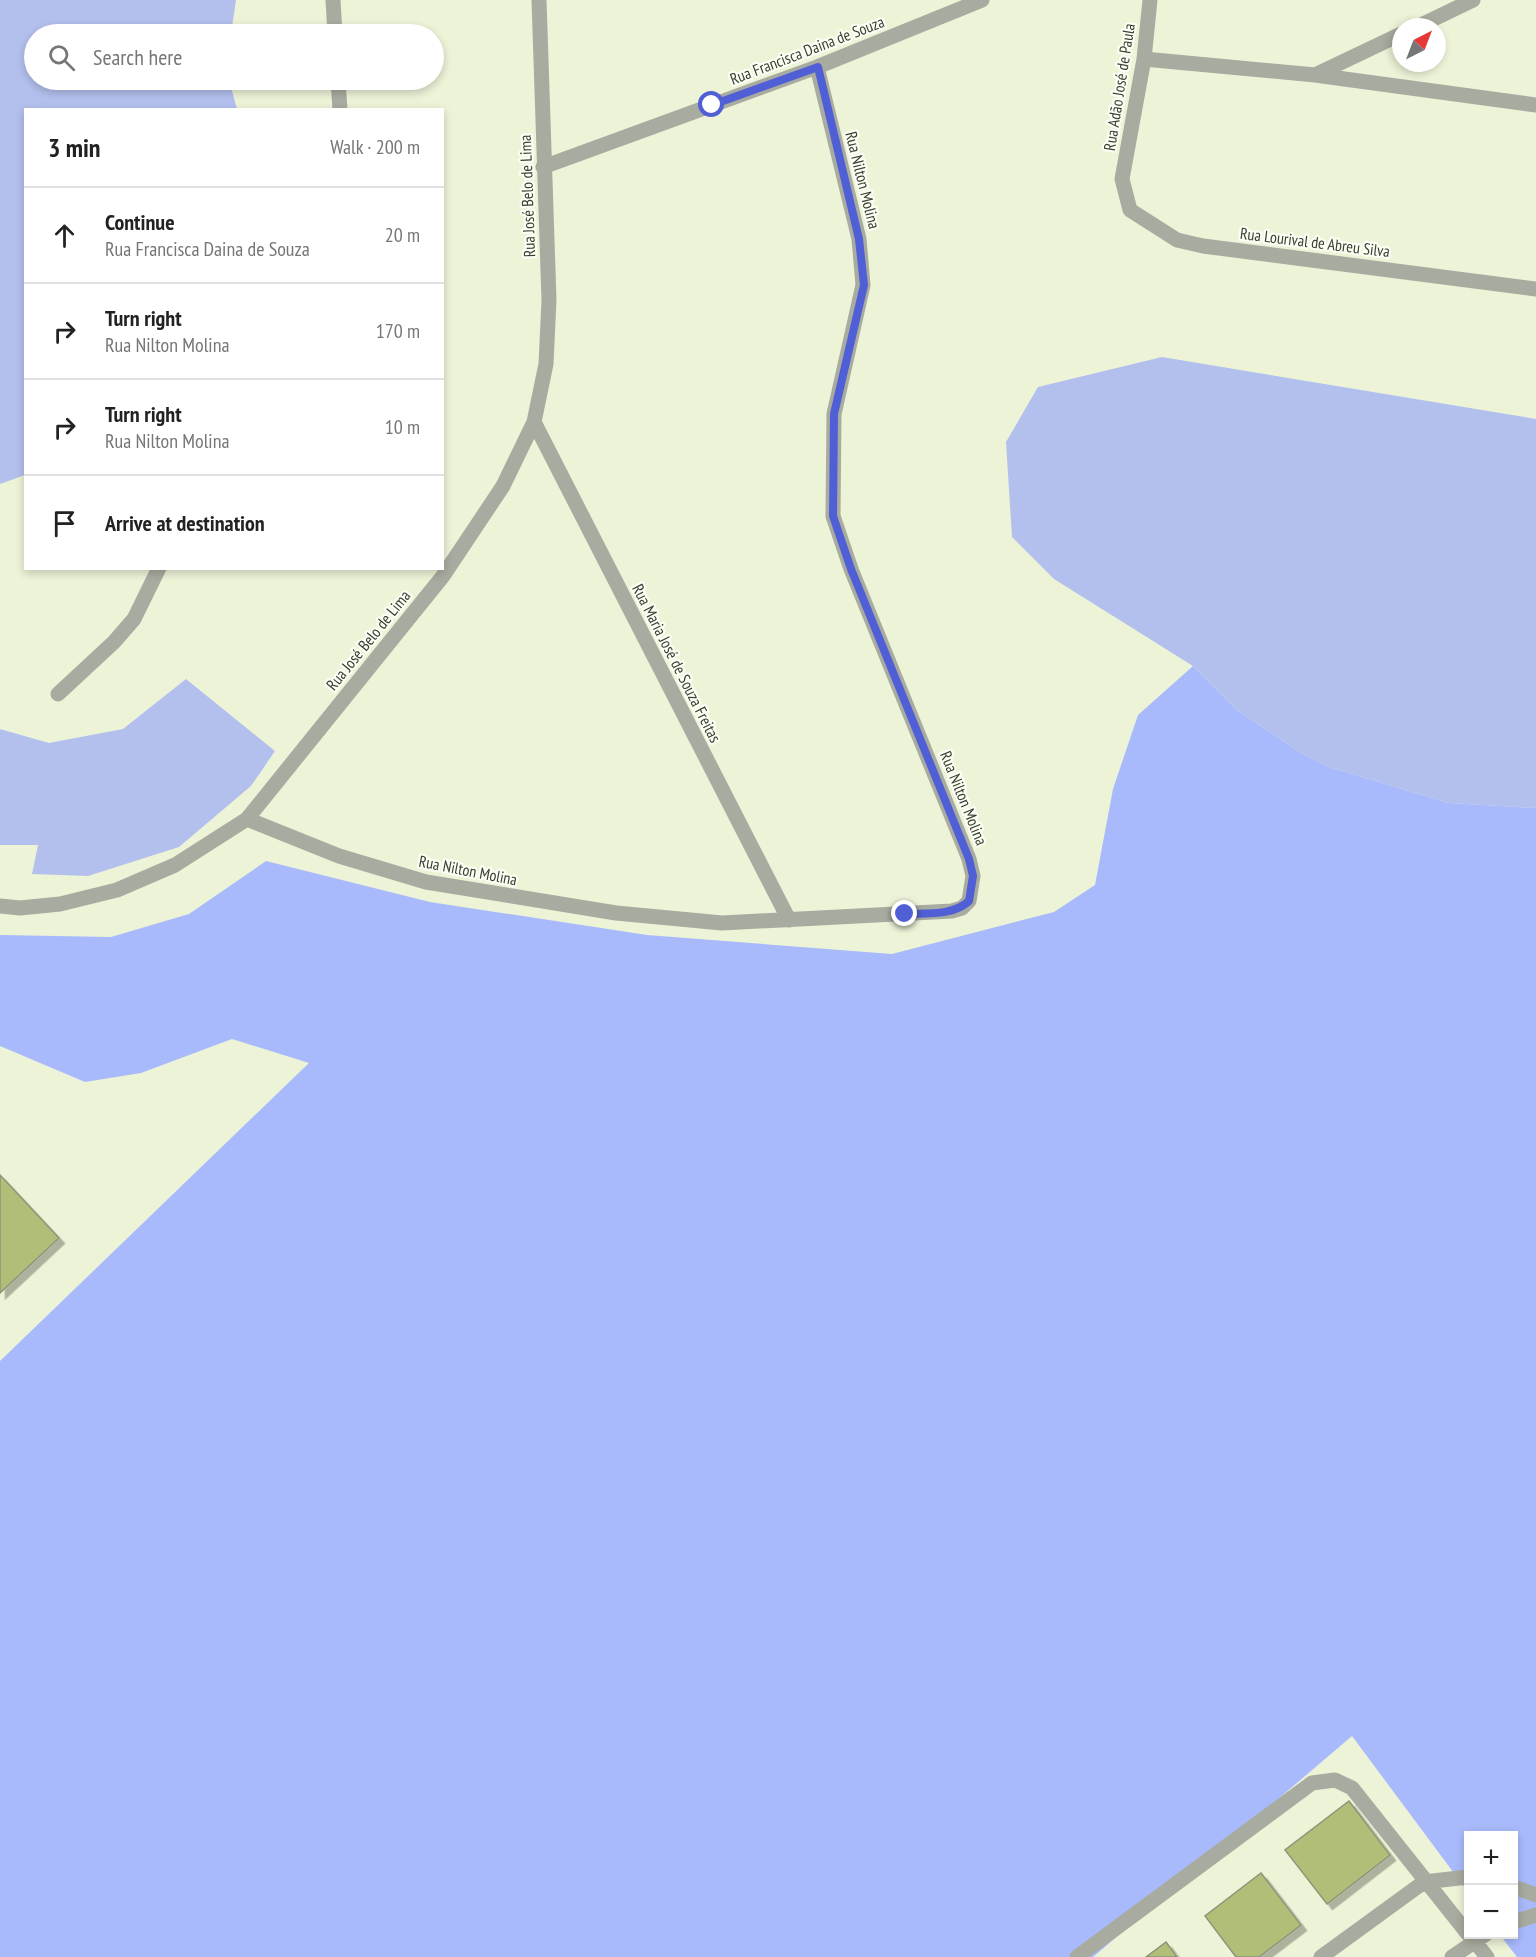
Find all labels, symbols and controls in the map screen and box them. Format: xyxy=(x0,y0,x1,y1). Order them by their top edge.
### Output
street label: Rua Francisca Daina de Souza xyxy=(727,11,887,89)
north arrow xyxy=(1392,18,1446,72)
street label: Rua Adão José de Paula xyxy=(1099,22,1139,152)
search box xyxy=(24,24,444,90)
icon: search xyxy=(45,41,78,74)
text: Search here xyxy=(93,43,182,71)
route start xyxy=(698,91,724,117)
street label: Rua Nilton Molina xyxy=(841,129,885,231)
text: 3 min xyxy=(48,131,101,164)
text: Walk · 200 m xyxy=(330,134,420,160)
street label: Rua José Belo de Lima xyxy=(515,134,539,258)
text: Continue xyxy=(105,208,175,236)
icon: ahead xyxy=(48,219,81,252)
text: 20 m xyxy=(385,222,420,248)
street label: Rua Lourival de Abreu Silva xyxy=(1239,223,1391,261)
text: Rua Francisca Daina de Souza xyxy=(105,236,310,262)
text: Turn right xyxy=(105,304,182,332)
icon: right xyxy=(48,315,81,348)
text: 170 m xyxy=(376,318,420,344)
text: Rua Nilton Molina xyxy=(105,332,229,358)
text: Turn right xyxy=(105,400,182,428)
icon: right xyxy=(48,411,81,444)
text: 10 m xyxy=(385,414,420,440)
text: Rua Nilton Molina xyxy=(105,428,229,454)
icon: arrive xyxy=(48,507,81,540)
text: Arrive at destination xyxy=(105,509,265,537)
street label: Rua Maria José de Souza Freitas xyxy=(628,580,726,746)
street label: Rua José Belo de Lima xyxy=(322,586,414,694)
street label: Rua Nilton Molina xyxy=(936,748,992,848)
street label: Rua Nilton Molina xyxy=(417,851,519,889)
route end xyxy=(891,900,917,926)
map controls xyxy=(1464,1831,1518,1939)
button: + xyxy=(1464,1831,1518,1885)
button: − xyxy=(1464,1885,1518,1939)

